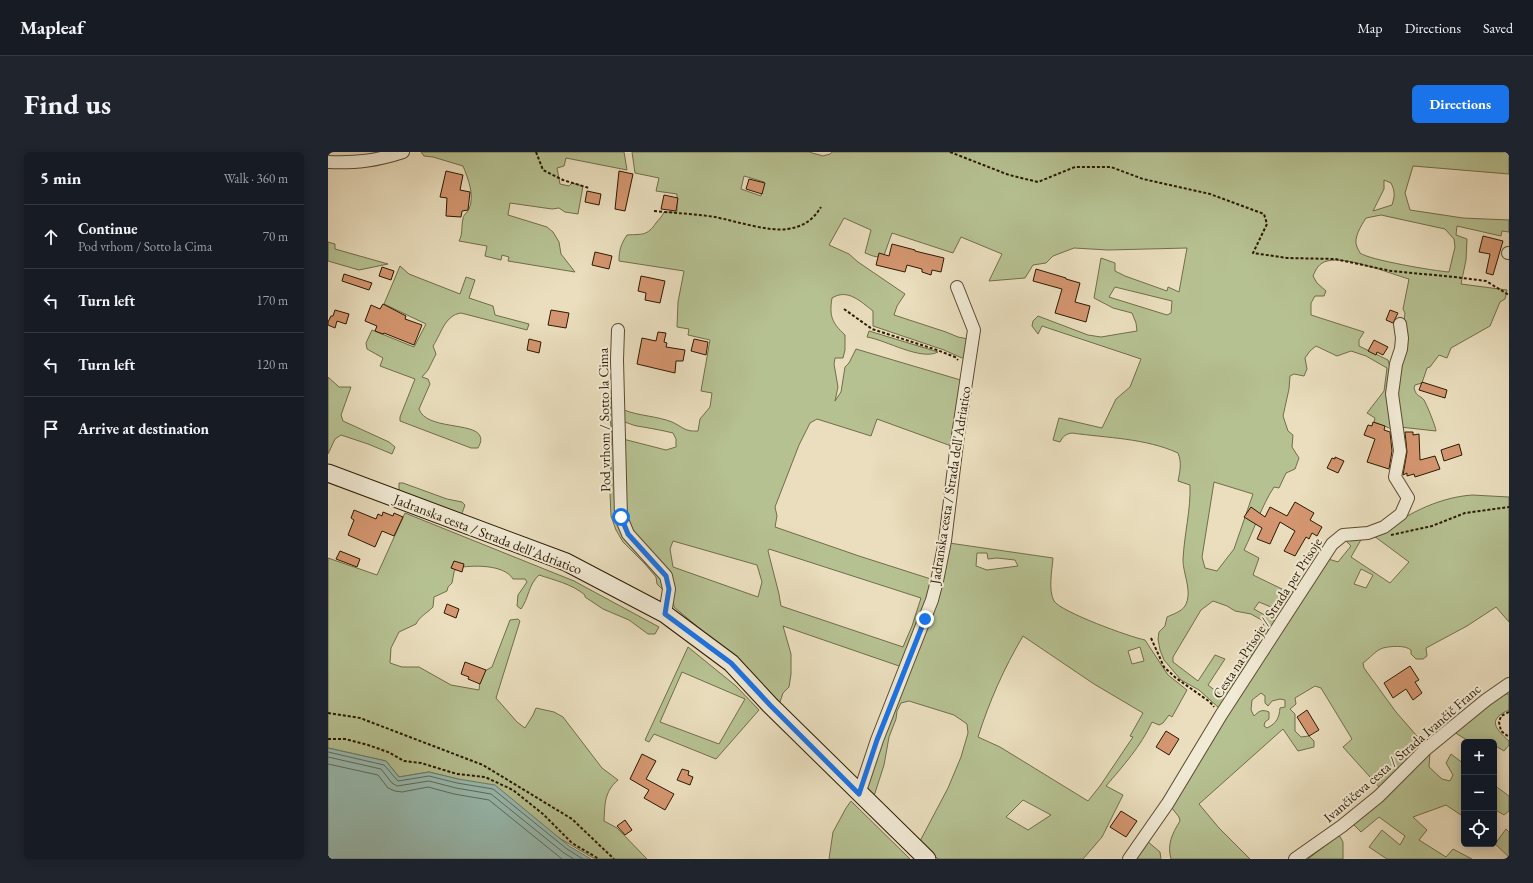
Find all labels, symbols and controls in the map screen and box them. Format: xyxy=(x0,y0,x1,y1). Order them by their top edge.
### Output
text: Mapleaf xyxy=(20,15,84,40)
text: Map xyxy=(1357,19,1383,37)
text: Directions xyxy=(1405,19,1461,37)
text: Saved xyxy=(1483,19,1513,37)
button: Directions xyxy=(1412,85,1509,123)
text: Find us xyxy=(24,86,111,122)
text: 5 min xyxy=(40,167,81,189)
text: Walk · 360 m xyxy=(224,170,288,187)
text: Continue xyxy=(78,219,138,238)
icon: ahead xyxy=(40,226,62,248)
text: 70 m xyxy=(263,228,288,245)
text: Pod vrhom / Sotto la Cima xyxy=(78,238,212,255)
icon: left xyxy=(40,290,62,312)
text: Turn left xyxy=(78,291,135,310)
text: 170 m xyxy=(257,292,288,309)
street label: Pod vrhom / Sotto la Cima xyxy=(594,347,614,492)
icon: left xyxy=(40,354,62,376)
text: Turn left xyxy=(78,355,135,374)
text: 120 m xyxy=(257,356,288,373)
street label: Jadranska cesta / Strada dell'Adriatico xyxy=(925,385,975,586)
icon: arrive xyxy=(40,418,62,440)
text: Arrive at destination xyxy=(78,419,209,438)
street label: Jadranska cesta / Strada dell'Adriatico xyxy=(390,489,585,578)
route start xyxy=(612,508,630,526)
street label: Cesta na Prisoje / Strada per Prisoje xyxy=(1208,534,1326,702)
route end xyxy=(916,610,934,628)
street label: Ivančičeva cesta / Strada Ivančič Franc xyxy=(1319,679,1485,826)
map controls xyxy=(1461,739,1497,847)
button: + xyxy=(1461,739,1497,775)
button: − xyxy=(1461,775,1497,811)
button: locate xyxy=(1461,811,1497,847)

